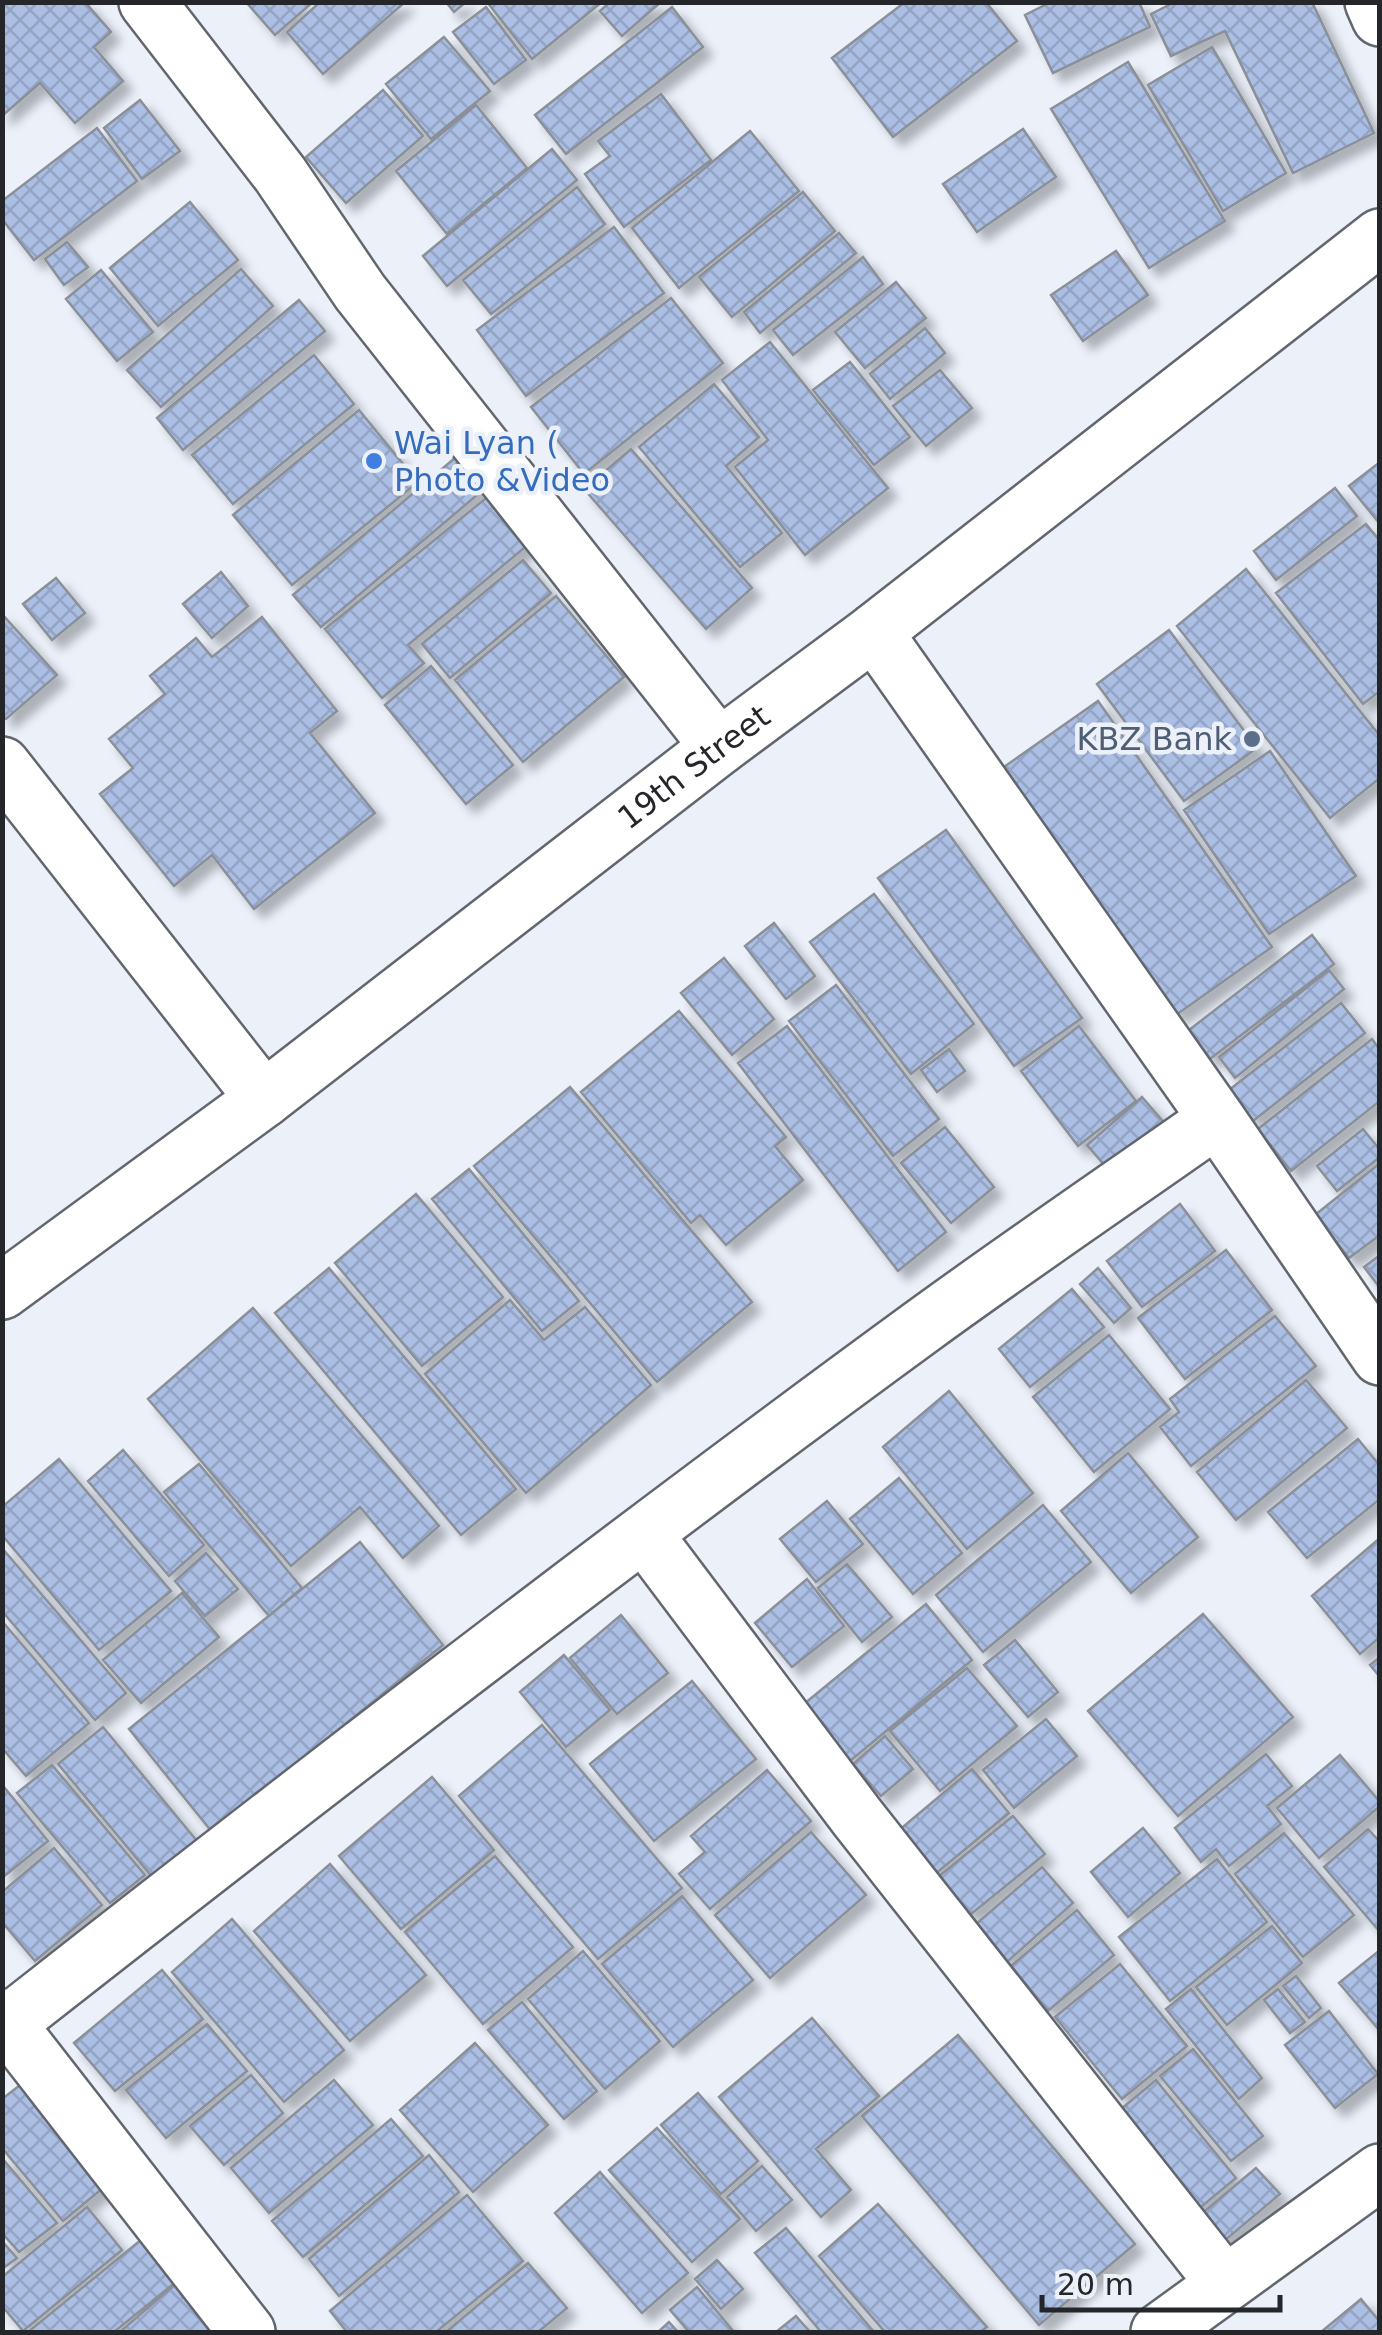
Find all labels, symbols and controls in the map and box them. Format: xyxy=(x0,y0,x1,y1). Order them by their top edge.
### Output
place label: Wai Lyan ( Photo &Video xyxy=(394,424,610,499)
marker: Wai Lyan ( Photo &Video xyxy=(363,450,385,472)
street label: 19th Street xyxy=(610,697,777,837)
place label: KBZ Bank xyxy=(1077,720,1232,758)
marker: KBZ Bank xyxy=(1241,728,1263,750)
scale bar xyxy=(1042,2250,1280,2312)
text: 20 m xyxy=(1057,2267,1134,2302)

